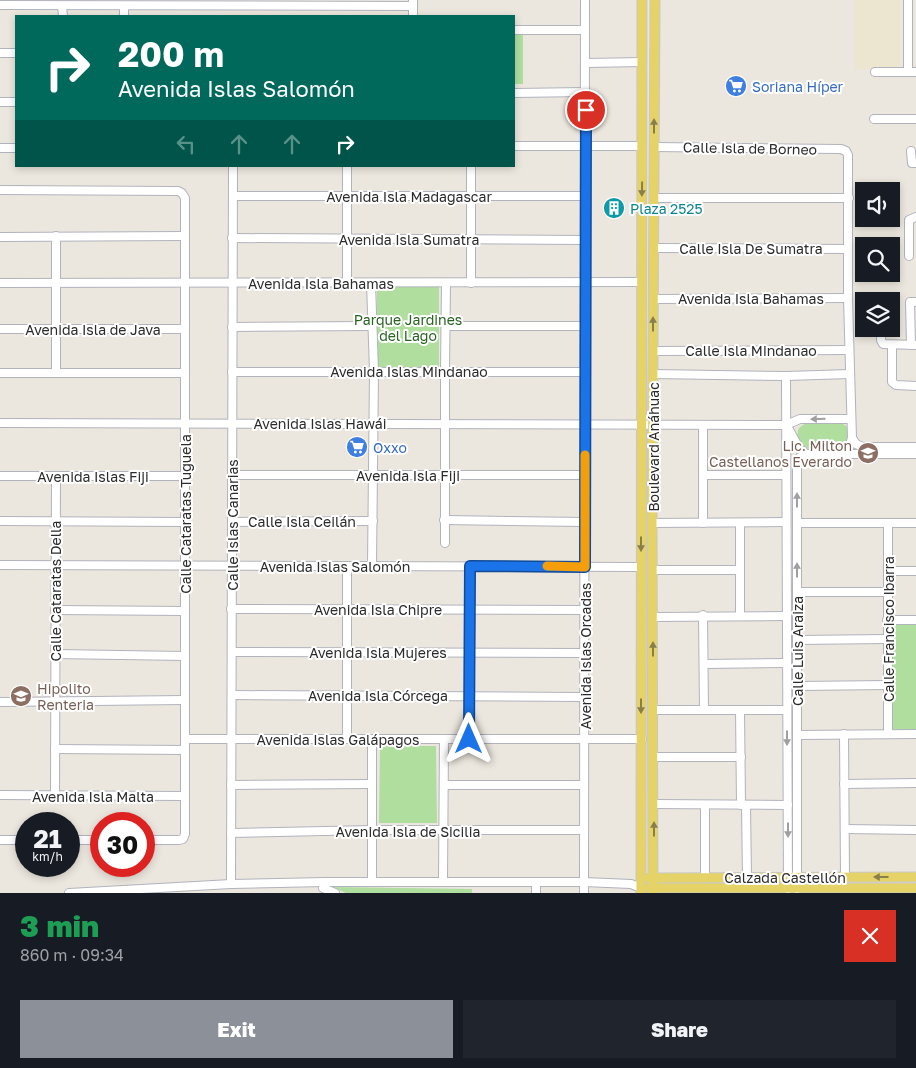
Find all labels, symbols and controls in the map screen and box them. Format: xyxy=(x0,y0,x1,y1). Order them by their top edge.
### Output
text: 200 m xyxy=(118,33,224,75)
icon: right xyxy=(35,35,100,100)
supermarket icon: Soriana Híper xyxy=(724,74,748,98)
text: Avenida Islas Salomón xyxy=(118,75,355,102)
place label: Soriana Híper xyxy=(752,78,844,95)
pin xyxy=(565,89,607,131)
icon: arrive xyxy=(572,96,600,124)
one-way arrow xyxy=(650,118,658,134)
icon: left xyxy=(172,130,200,158)
icon: ahead xyxy=(225,130,253,158)
icon: ahead xyxy=(278,130,306,158)
icon: right xyxy=(331,130,359,158)
street label: Calle Isla de Borneo xyxy=(683,138,817,158)
one-way arrow xyxy=(638,181,646,197)
map controls xyxy=(855,182,900,337)
button: sound xyxy=(855,182,900,227)
street label: Avenida Isla Madagascar xyxy=(326,188,492,205)
building icon: Plaza 2525 xyxy=(602,196,626,220)
place label: Plaza 2525 xyxy=(630,200,703,217)
street label: Avenida Isla Sumatra xyxy=(339,231,479,248)
button: search xyxy=(855,237,900,282)
street label: Calle Isla De Sumatra xyxy=(679,240,823,257)
street label: Avenida Isla Bahamas xyxy=(248,275,394,292)
street label: Avenida Isla Bahamas xyxy=(678,290,824,307)
button: layers xyxy=(855,292,900,337)
park label: Parque Jardines del Lago xyxy=(354,311,462,344)
one-way arrow xyxy=(649,316,657,332)
street label: Avenida Isla de Java xyxy=(25,321,161,338)
street label: Calle Isla Mindanao xyxy=(685,342,817,359)
street label: Avenida Islas Mindanao xyxy=(330,363,488,380)
street label: Boulevard Anáhuac xyxy=(645,382,662,512)
street label: Avenida Islas Hawái xyxy=(254,415,386,432)
one-way arrow xyxy=(810,415,826,423)
street label: Calle Cataratas Tuguela xyxy=(177,434,194,594)
supermarket icon: Oxxo xyxy=(345,435,369,459)
place label: Lic. Milton Castellanos Everardo xyxy=(709,437,852,470)
place label: Oxxo xyxy=(373,439,407,456)
school or university icon: Lic. Milton Castellanos Everardo xyxy=(856,441,880,465)
street label: Calle Islas Canarias xyxy=(224,459,241,591)
street label: Avenida Isla Fiji xyxy=(356,467,460,484)
street label: Avenida Islas Fiji xyxy=(37,468,149,485)
one-way arrow xyxy=(793,492,801,508)
street label: Calle Isla Ceilán xyxy=(248,513,356,530)
street label: Calle Cataratas Della xyxy=(47,521,64,661)
one-way arrow xyxy=(637,536,645,552)
street label: Calle Francisco Ibarra xyxy=(880,556,897,702)
street label: Avenida Islas Salomón xyxy=(260,558,410,575)
one-way arrow xyxy=(793,562,801,578)
street label: Avenida Islas Orcadas xyxy=(577,583,594,729)
street label: Calle Luis Araiza xyxy=(789,596,806,706)
street label: Avenida Isla Chipre xyxy=(314,601,442,618)
one-way arrow xyxy=(649,641,657,657)
street label: Avenida Isla Mujeres xyxy=(309,644,447,661)
place label: Hipolito Renteria xyxy=(37,680,94,713)
school or university icon: Hipolito Renteria xyxy=(9,684,33,708)
street label: Avenida Isla Córcega xyxy=(308,687,448,704)
one-way arrow xyxy=(637,698,645,714)
position arrow xyxy=(442,712,494,764)
one-way arrow xyxy=(783,730,791,746)
street label: Avenida Islas Galápagos xyxy=(257,731,419,748)
street label: Avenida Isla Malta xyxy=(32,788,154,805)
speed limit sign: 30 xyxy=(90,812,155,877)
one-way arrow xyxy=(650,821,658,837)
one-way arrow xyxy=(784,822,792,838)
text: 21 xyxy=(33,823,62,854)
street label: Avenida Isla de Sicilia xyxy=(336,823,480,840)
text: km/h xyxy=(32,849,63,864)
street label: Calzada Castellón xyxy=(724,869,846,886)
one-way arrow xyxy=(872,874,888,882)
text: 3 min xyxy=(20,908,99,944)
button: close xyxy=(844,910,896,962)
text: 860 m · 09:34 xyxy=(20,945,124,965)
button: Exit xyxy=(20,1000,453,1058)
button: Share xyxy=(463,1000,896,1058)

